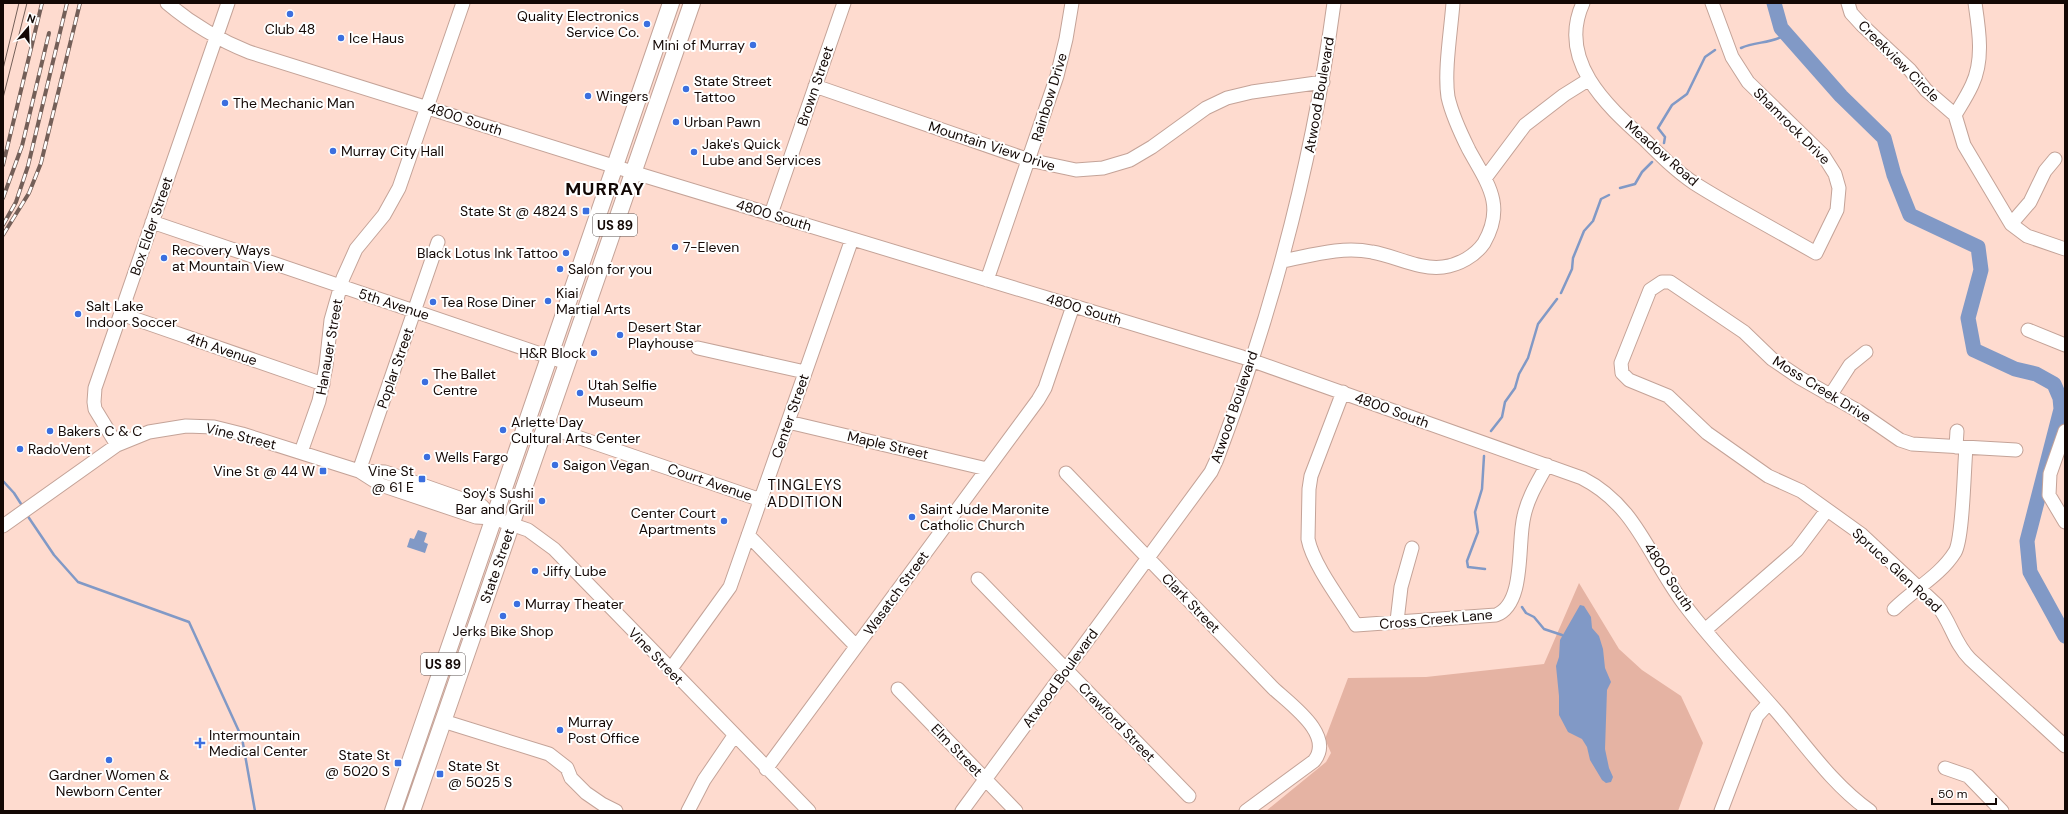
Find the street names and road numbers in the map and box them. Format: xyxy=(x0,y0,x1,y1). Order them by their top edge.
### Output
street label: Creekview Circle xyxy=(1854,16,1944,106)
street label: Atwood Boulevard xyxy=(1300,36,1338,154)
street label: Brown Street xyxy=(793,44,837,128)
street label: Rainbow Drive xyxy=(1027,51,1071,143)
street label: Shamrock Drive xyxy=(1750,84,1834,168)
street label: 4800 South xyxy=(425,98,505,140)
street label: Meadow Road xyxy=(1622,116,1702,190)
street label: Mountain View Drive xyxy=(926,117,1058,175)
street label: Box Elder Street xyxy=(126,174,176,278)
street label: 4800 South xyxy=(734,195,814,235)
road number: US 89 xyxy=(593,214,637,236)
street label: 5th Avenue xyxy=(356,284,432,324)
street label: 4800 South xyxy=(1044,289,1124,329)
street label: Hanauer Street xyxy=(312,297,346,397)
street label: Poplar Street xyxy=(373,325,417,411)
street label: 4th Avenue xyxy=(184,329,260,369)
street label: Atwood Boulevard xyxy=(1206,348,1262,466)
street label: Moss Creek Drive xyxy=(1769,352,1875,427)
street label: Center Street xyxy=(767,372,813,460)
street label: 4800 South xyxy=(1352,388,1432,432)
street label: Vine Street xyxy=(204,419,278,453)
street label: Maple Street xyxy=(846,427,930,463)
street label: Court Avenue xyxy=(665,459,755,505)
street label: Spruce Glen Road xyxy=(1849,524,1945,616)
street label: State Street xyxy=(476,526,518,606)
street label: 4800 South xyxy=(1640,539,1698,615)
street label: Wasatch Street xyxy=(859,547,933,639)
street label: Clark Street xyxy=(1158,569,1224,637)
street label: Cross Creek Lane xyxy=(1379,605,1493,633)
street label: Vine Street xyxy=(624,624,688,688)
street label: Atwood Boulevard xyxy=(1018,625,1102,731)
road number: US 89 xyxy=(421,653,465,675)
street label: Crawford Street xyxy=(1075,679,1159,765)
street label: Elm Street xyxy=(927,720,987,780)

